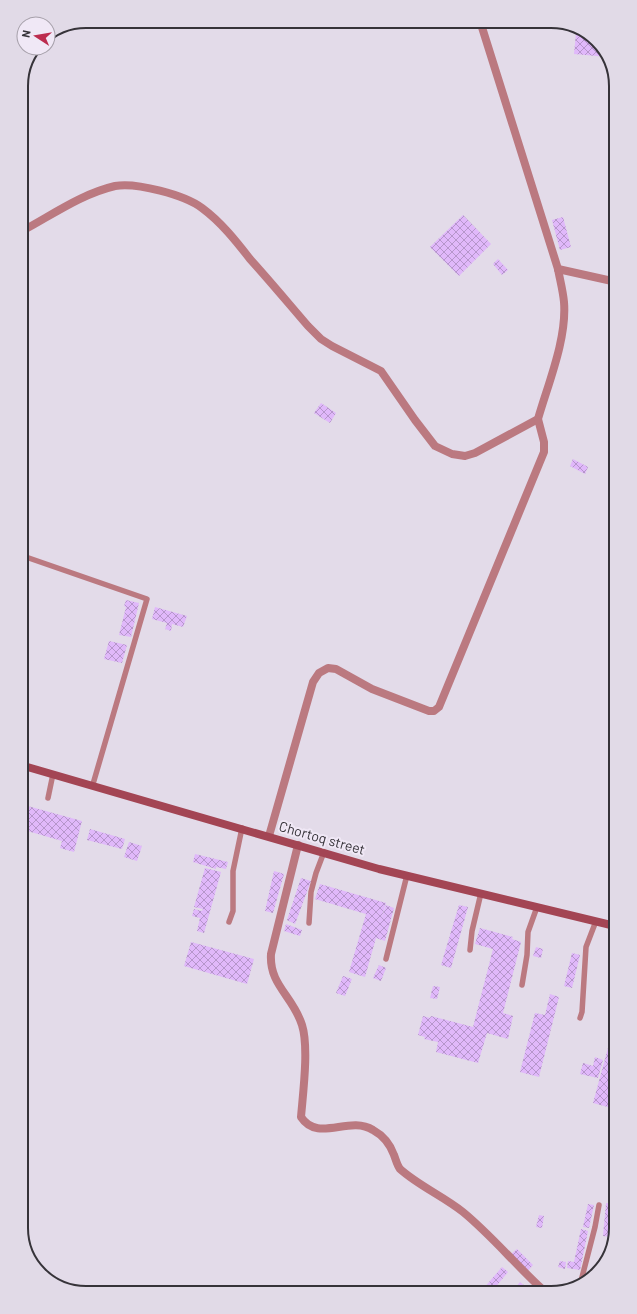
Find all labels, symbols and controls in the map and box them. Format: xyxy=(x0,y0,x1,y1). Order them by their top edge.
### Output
north arrow xyxy=(16,16,56,56)
text: N xyxy=(19,29,33,39)
street label: Chortoq street xyxy=(277,817,367,858)

